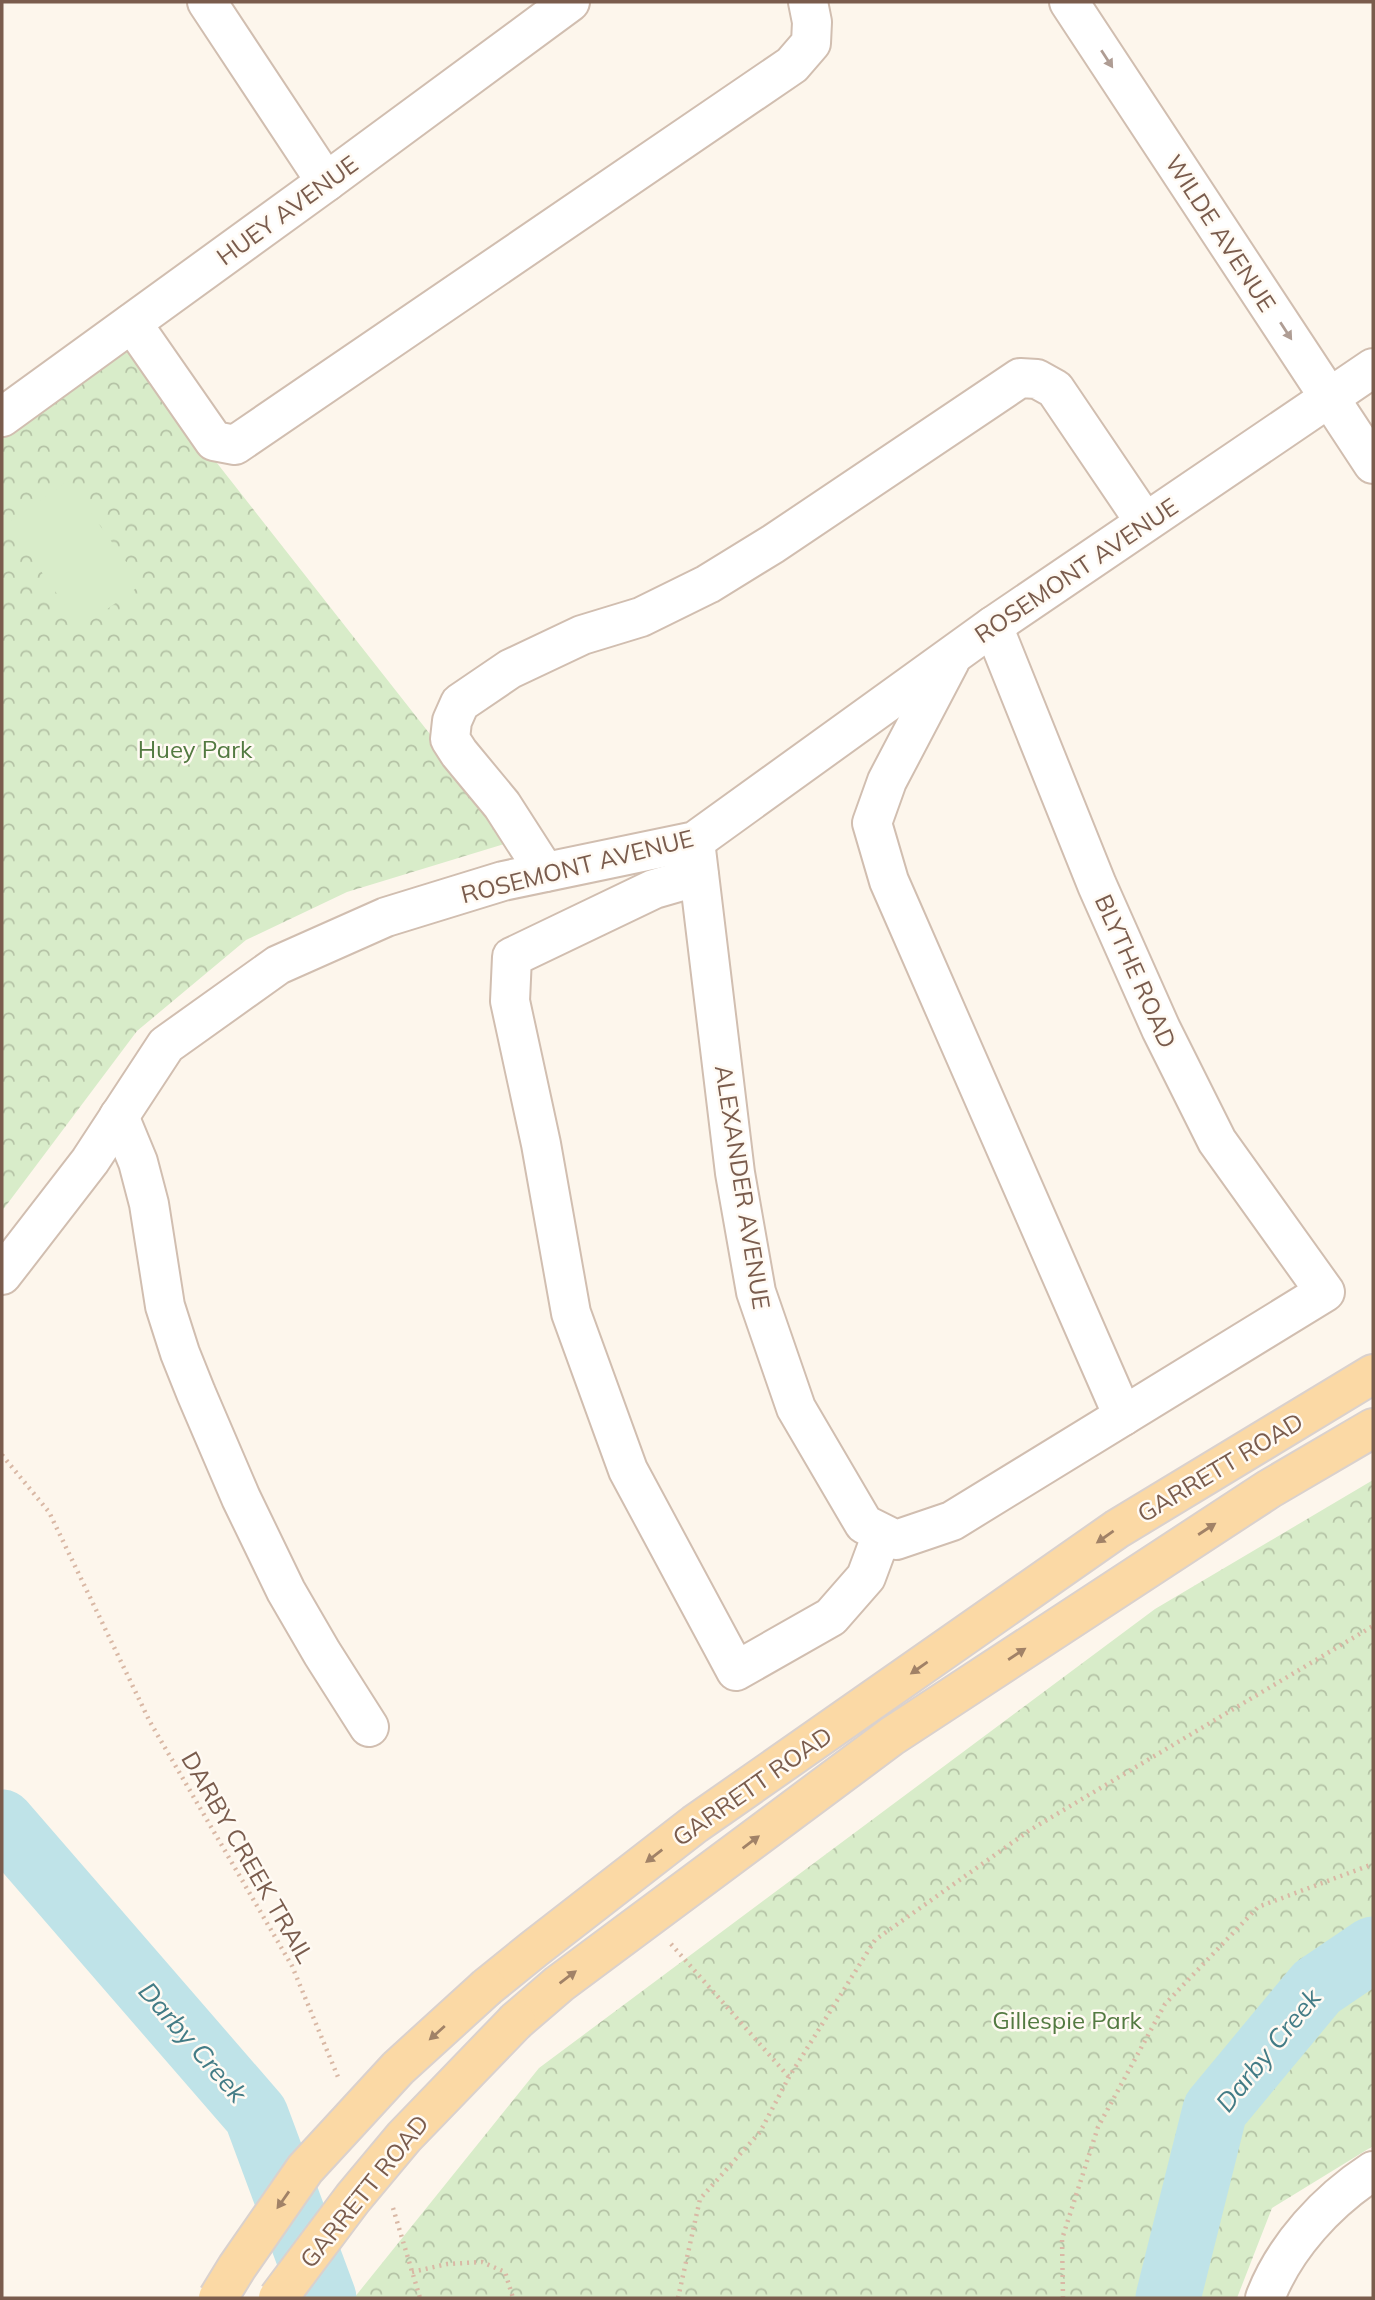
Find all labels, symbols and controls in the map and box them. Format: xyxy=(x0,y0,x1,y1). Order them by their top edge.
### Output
one-way arrow xyxy=(1100,50,1114,68)
street label: HUEY AVENUE xyxy=(210,149,364,271)
street label: WILDE AVENUE xyxy=(1159,149,1283,317)
one-way arrow xyxy=(1279,321,1292,341)
street label: ROSEMONT AVENUE xyxy=(969,491,1183,649)
park label: Huey Park xyxy=(138,734,253,764)
street label: ROSEMONT AVENUE xyxy=(458,823,696,909)
street label: BLYTHE ROAD xyxy=(1089,889,1183,1053)
street label: ALEXANDER AVENUE xyxy=(709,1063,777,1311)
street label: GARRETT ROAD xyxy=(1132,1406,1308,1528)
one-way arrow xyxy=(1197,1523,1217,1536)
one-way arrow xyxy=(1096,1530,1114,1544)
one-way arrow xyxy=(1007,1648,1027,1661)
one-way arrow xyxy=(910,1661,928,1675)
street label: GARRETT ROAD xyxy=(666,1720,838,1852)
street label: DARBY CREEK TRAIL xyxy=(175,1746,321,1968)
one-way arrow xyxy=(741,1834,759,1849)
one-way arrow xyxy=(645,1849,663,1863)
one-way arrow xyxy=(559,1971,577,1985)
water label: Darby Creek xyxy=(132,1975,255,2110)
water label: Darby Creek xyxy=(1208,1981,1328,2118)
park label: Gillespie Park xyxy=(992,2005,1142,2035)
one-way arrow xyxy=(428,2025,446,2041)
street label: GARRETT ROAD xyxy=(293,2108,435,2274)
one-way arrow xyxy=(276,2191,290,2209)

